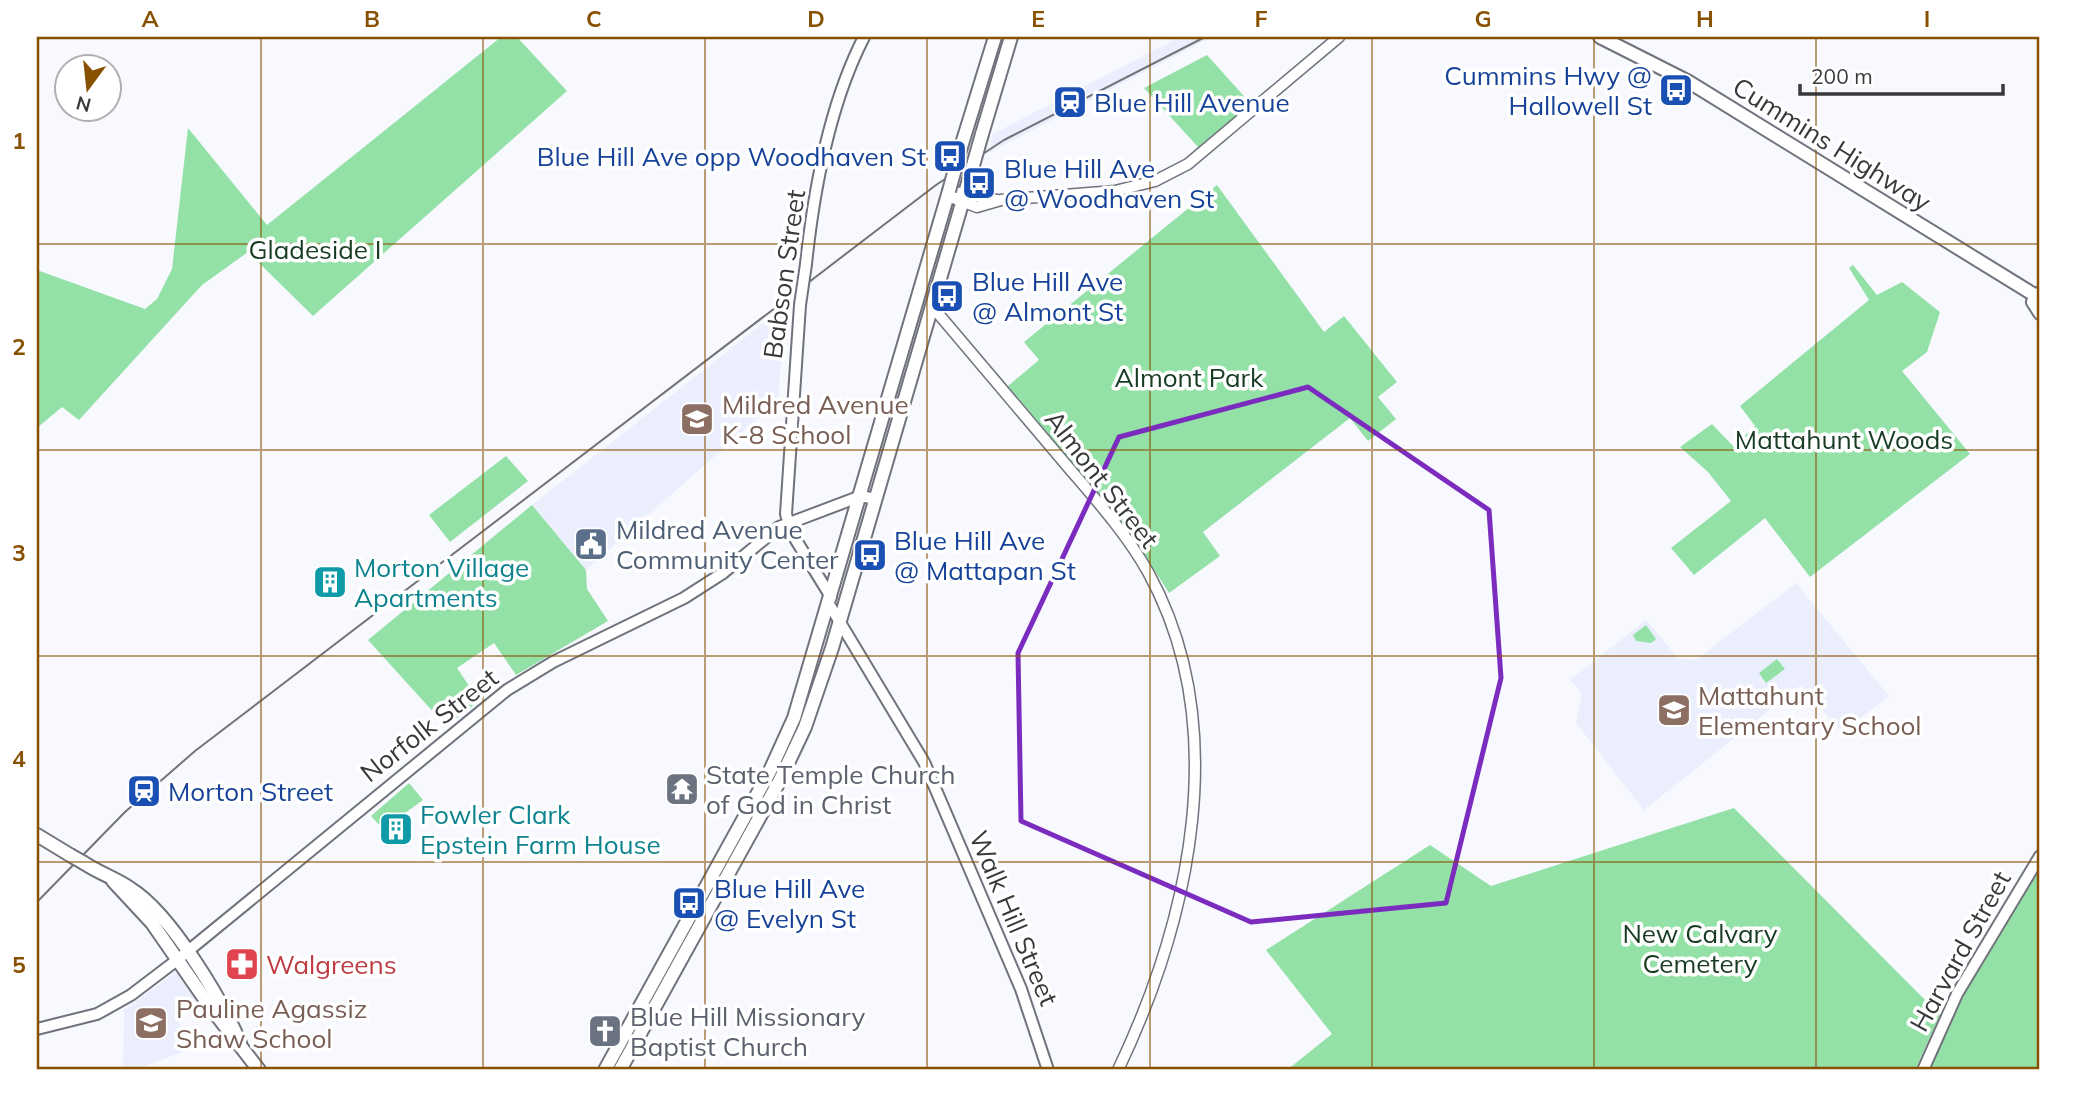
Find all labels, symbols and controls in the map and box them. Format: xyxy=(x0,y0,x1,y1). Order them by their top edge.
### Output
text: A xyxy=(141,4,159,33)
text: B xyxy=(364,4,380,33)
text: C xyxy=(586,4,602,33)
text: D xyxy=(807,4,825,33)
text: E xyxy=(1031,4,1045,33)
text: F xyxy=(1254,4,1268,33)
text: G xyxy=(1474,4,1492,33)
text: H xyxy=(1696,4,1714,33)
text: I xyxy=(1924,4,1930,33)
north arrow xyxy=(52,52,122,122)
scale bar xyxy=(1800,52,2004,96)
place label: Cummins Hwy @ Hallowell St xyxy=(1444,59,1652,122)
text: 200 m xyxy=(1811,63,1873,89)
street label: Cummins Highway xyxy=(1727,70,1937,218)
bus stop icon: Cummins Hwy @ Hallowell St xyxy=(1657,71,1695,109)
station icon: Blue Hill Avenue xyxy=(1051,83,1089,121)
place label: Blue Hill Avenue xyxy=(1094,86,1290,119)
text: N xyxy=(74,91,94,118)
text: 1 xyxy=(12,126,26,155)
bus stop icon: Blue Hill Ave opp Woodhaven St xyxy=(931,137,969,175)
place label: Blue Hill Ave opp Woodhaven St xyxy=(537,140,926,173)
place label: Blue Hill Ave @ Woodhaven St xyxy=(1004,152,1214,215)
bus stop icon: Blue Hill Ave @ Woodhaven St xyxy=(960,164,998,202)
street label: Babson Street xyxy=(756,187,812,361)
park label: Gladeside I xyxy=(249,233,381,266)
place label: Blue Hill Ave @ Almont St xyxy=(972,265,1123,328)
bus stop icon: Blue Hill Ave @ Almont St xyxy=(928,277,966,315)
text: 2 xyxy=(12,332,26,361)
park label: Almont Park xyxy=(1115,361,1264,394)
place label: Mildred Avenue K-8 School xyxy=(722,388,909,451)
school or university icon: Mildred Avenue K-8 School xyxy=(678,400,716,438)
street label: Almont Street xyxy=(1038,403,1166,555)
park label: Mattahunt Woods xyxy=(1735,423,1953,456)
place label: Mildred Avenue Community Center xyxy=(616,513,839,576)
place label: Blue Hill Ave @ Mattapan St xyxy=(894,524,1076,587)
public building icon: Mildred Avenue Community Center xyxy=(572,525,610,563)
bus stop icon: Blue Hill Ave @ Mattapan St xyxy=(851,536,889,574)
text: 3 xyxy=(12,538,26,567)
place label: Morton Village Apartments xyxy=(354,551,529,614)
building icon: Morton Village Apartments xyxy=(311,563,349,601)
street label: Norfolk Street xyxy=(353,661,505,789)
place label: Mattahunt Elementary School xyxy=(1698,679,1922,742)
school or university icon: Mattahunt Elementary School xyxy=(1655,691,1693,729)
text: 4 xyxy=(12,744,26,773)
place label: State Temple Church of God in Christ xyxy=(706,758,956,821)
temple icon: State Temple Church of God in Christ xyxy=(663,770,701,808)
station icon: Morton Street xyxy=(125,772,163,810)
place label: Morton Street xyxy=(168,775,333,808)
place label: Fowler Clark Epstein Farm House xyxy=(420,798,661,861)
building icon: Fowler Clark Epstein Farm House xyxy=(377,810,415,848)
street label: Walk Hill Street xyxy=(962,826,1066,1010)
street label: Harvard Street xyxy=(1902,865,2018,1037)
place label: Blue Hill Ave @ Evelyn St xyxy=(714,872,865,935)
bus stop icon: Blue Hill Ave @ Evelyn St xyxy=(670,884,708,922)
park label: New Calvary Cemetery xyxy=(1622,917,1778,980)
pharmacy icon: Walgreens xyxy=(223,945,261,983)
place label: Walgreens xyxy=(266,948,397,981)
text: 5 xyxy=(12,950,26,979)
place label: Pauline Agassiz Shaw School xyxy=(176,992,367,1055)
place label: Blue Hill Missionary Baptist Church xyxy=(630,1000,865,1063)
school or university icon: Pauline Agassiz Shaw School xyxy=(132,1004,170,1042)
church icon: Blue Hill Missionary Baptist Church xyxy=(586,1012,624,1050)

